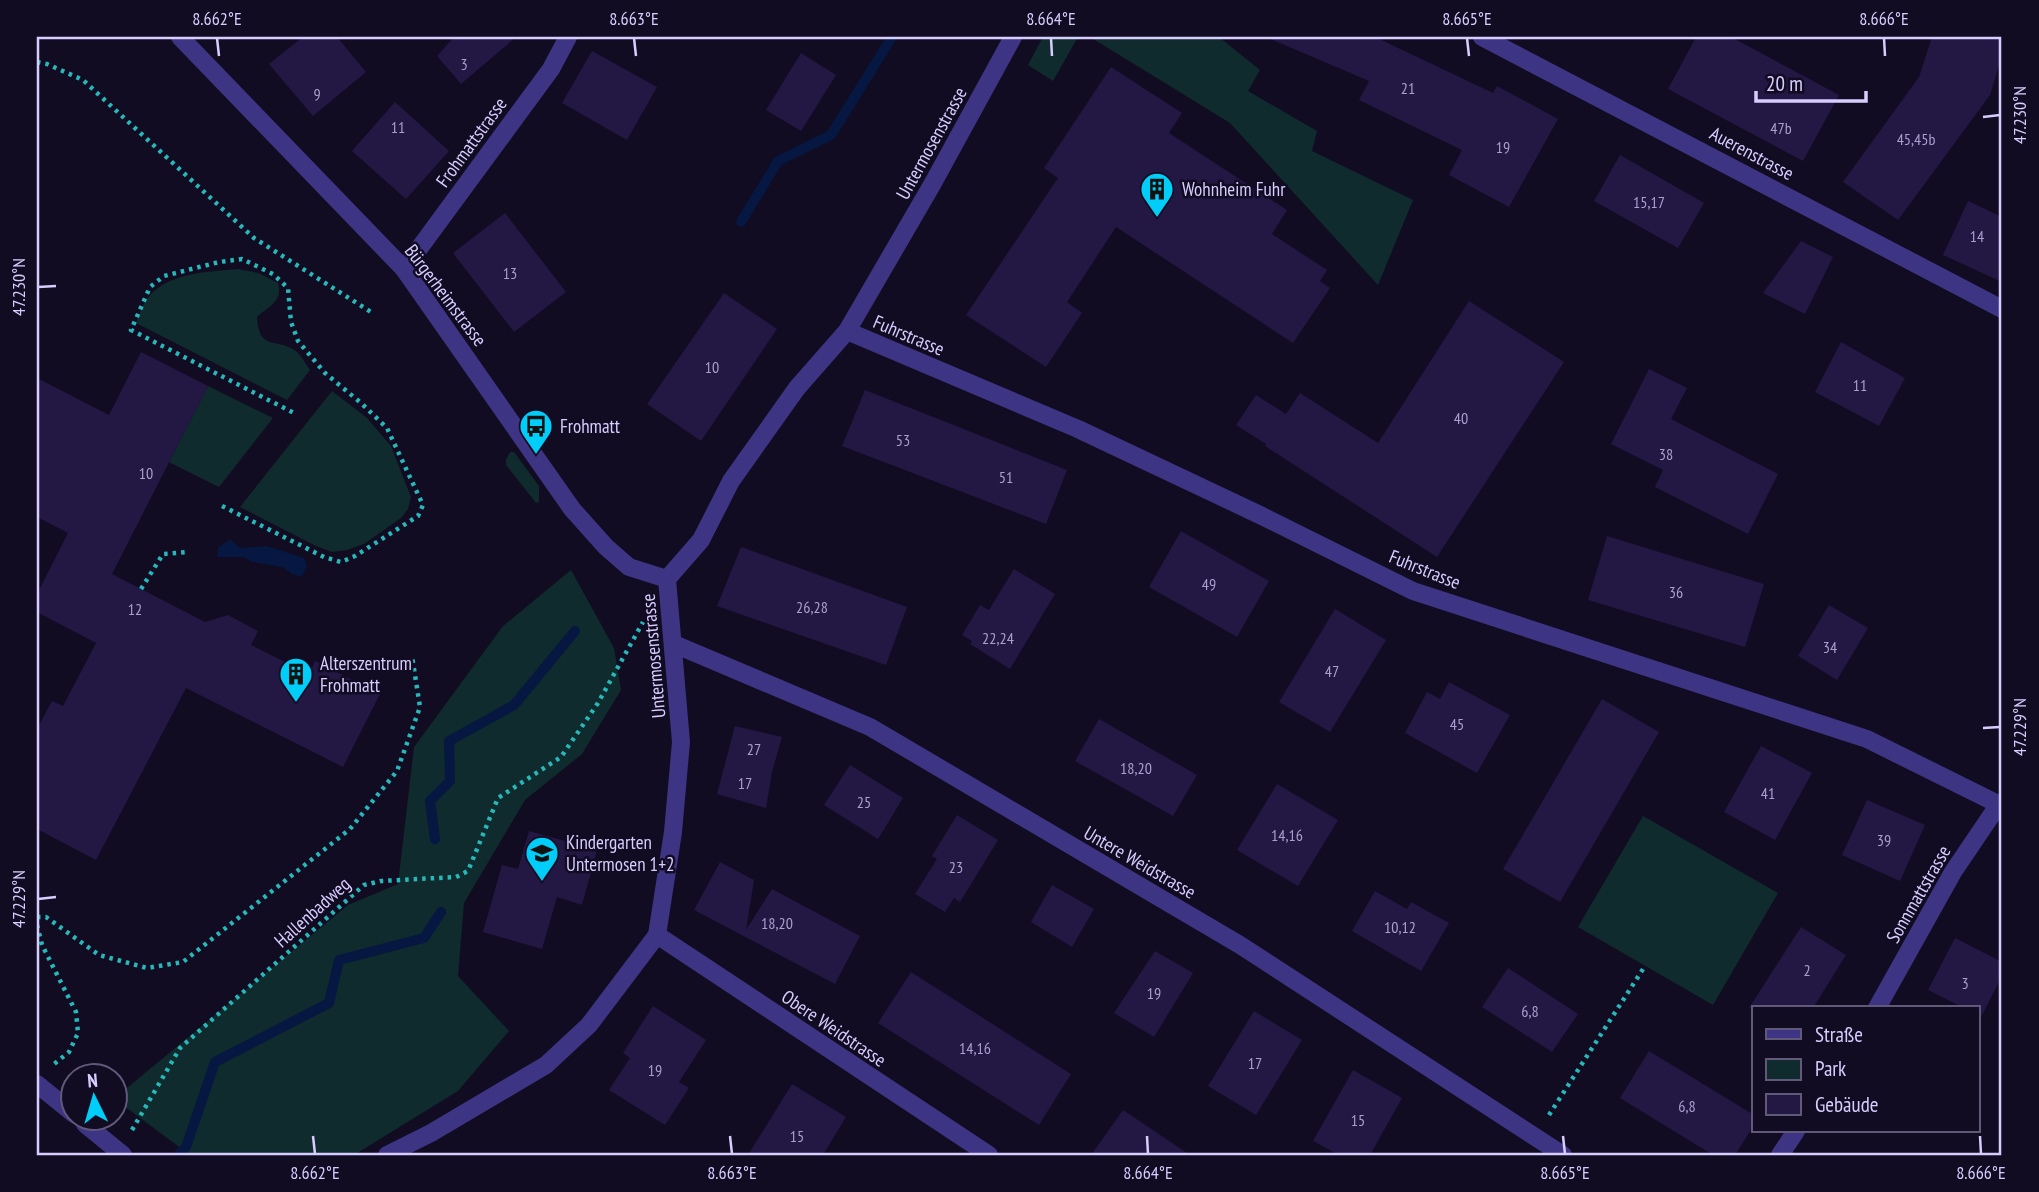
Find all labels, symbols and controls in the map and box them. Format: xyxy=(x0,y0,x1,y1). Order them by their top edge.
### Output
text: 8.662°E xyxy=(192,7,242,30)
text: 8.663°E xyxy=(609,7,659,30)
text: 8.664°E xyxy=(1026,7,1076,30)
text: 8.665°E xyxy=(1442,7,1492,30)
text: 8.666°E xyxy=(1859,7,1909,30)
house number: 3 xyxy=(460,54,468,74)
scale bar xyxy=(1756,60,1866,104)
text: 20 m xyxy=(1766,70,1803,97)
house number: 21 xyxy=(1401,78,1415,98)
street label: Untermosenstrasse xyxy=(890,83,972,203)
house number: 9 xyxy=(313,84,321,104)
text: 47.230°N xyxy=(2008,86,2031,144)
street label: Frohmattstrasse xyxy=(430,92,512,192)
house number: 11 xyxy=(391,117,405,137)
house number: 47b xyxy=(1770,118,1792,138)
street label: Auerenstrasse xyxy=(1706,121,1798,185)
house number: 45,45b xyxy=(1897,129,1935,149)
house number: 19 xyxy=(1496,137,1510,157)
building icon: Wohnheim Fuhr xyxy=(1138,170,1176,219)
place label: Wohnheim Fuhr xyxy=(1182,177,1286,201)
house number: 15,17 xyxy=(1633,192,1665,212)
house number: 14 xyxy=(1970,226,1984,246)
street label: Bürgerheimstrasse xyxy=(400,239,492,351)
text: 47.230°N xyxy=(7,258,30,316)
house number: 13 xyxy=(503,263,517,283)
street label: Fuhrstrasse xyxy=(870,309,948,361)
house number: 10 xyxy=(705,357,719,377)
house number: 11 xyxy=(1853,375,1867,395)
bus stop icon: Frohmatt xyxy=(517,407,555,456)
house number: 40 xyxy=(1454,408,1468,428)
place label: Frohmatt xyxy=(560,414,621,438)
house number: 53 xyxy=(896,430,910,450)
house number: 38 xyxy=(1659,444,1673,464)
house number: 10 xyxy=(139,463,153,483)
house number: 51 xyxy=(999,467,1013,487)
street label: Fuhrstrasse xyxy=(1386,544,1464,594)
house number: 49 xyxy=(1202,574,1216,594)
house number: 36 xyxy=(1669,582,1683,602)
street label: Untermosenstrasse xyxy=(636,593,670,719)
house number: 26,28 xyxy=(796,597,828,617)
house number: 12 xyxy=(128,599,142,619)
house number: 22,24 xyxy=(982,628,1014,648)
house number: 34 xyxy=(1823,637,1837,657)
place label: Alterszentrum Frohmatt xyxy=(320,651,412,697)
building icon: Alterszentrum Frohmatt xyxy=(277,655,315,704)
house number: 47 xyxy=(1325,661,1339,681)
text: 47.229°N xyxy=(2008,698,2031,756)
house number: 45 xyxy=(1450,714,1464,734)
house number: 27 xyxy=(747,739,761,759)
house number: 18,20 xyxy=(1120,758,1152,778)
house number: 17 xyxy=(738,773,752,793)
house number: 41 xyxy=(1761,783,1775,803)
house number: 25 xyxy=(857,792,871,812)
street label: Untere Weidstrasse xyxy=(1080,820,1200,904)
house number: 14,16 xyxy=(1271,825,1303,845)
place label: Kindergarten Untermosen 1+2 xyxy=(566,830,675,876)
house number: 39 xyxy=(1877,830,1891,850)
school or university icon: Kindergarten Untermosen 1+2 xyxy=(523,834,561,883)
street label: Sonnmattstrasse xyxy=(1880,841,1956,947)
house number: 23 xyxy=(949,857,963,877)
text: 47.229°N xyxy=(7,870,30,928)
street label: Hallenbadweg xyxy=(269,872,355,952)
house number: 18,20 xyxy=(761,913,793,933)
house number: 10,12 xyxy=(1384,917,1416,937)
house number: 2 xyxy=(1803,960,1811,980)
house number: 3 xyxy=(1961,973,1969,993)
house number: 19 xyxy=(1147,983,1161,1003)
street label: Obere Weidstrasse xyxy=(777,984,891,1072)
house number: 6,8 xyxy=(1521,1001,1539,1021)
legend xyxy=(1752,1006,1980,1132)
text: Straße xyxy=(1815,1021,1863,1048)
house number: 14,16 xyxy=(959,1038,991,1058)
house number: 17 xyxy=(1248,1053,1262,1073)
text: Park xyxy=(1815,1055,1846,1082)
house number: 19 xyxy=(648,1060,662,1080)
north arrow xyxy=(60,1062,130,1132)
text: N xyxy=(86,1068,99,1092)
text: Gebäude xyxy=(1815,1091,1878,1118)
house number: 6,8 xyxy=(1678,1096,1696,1116)
house number: 15 xyxy=(1351,1110,1365,1130)
house number: 15 xyxy=(790,1126,804,1146)
text: 8.662°E xyxy=(290,1161,340,1184)
text: 8.663°E xyxy=(707,1161,757,1184)
text: 8.664°E xyxy=(1123,1161,1173,1184)
text: 8.665°E xyxy=(1540,1161,1590,1184)
text: 8.666°E xyxy=(1956,1161,2006,1184)

